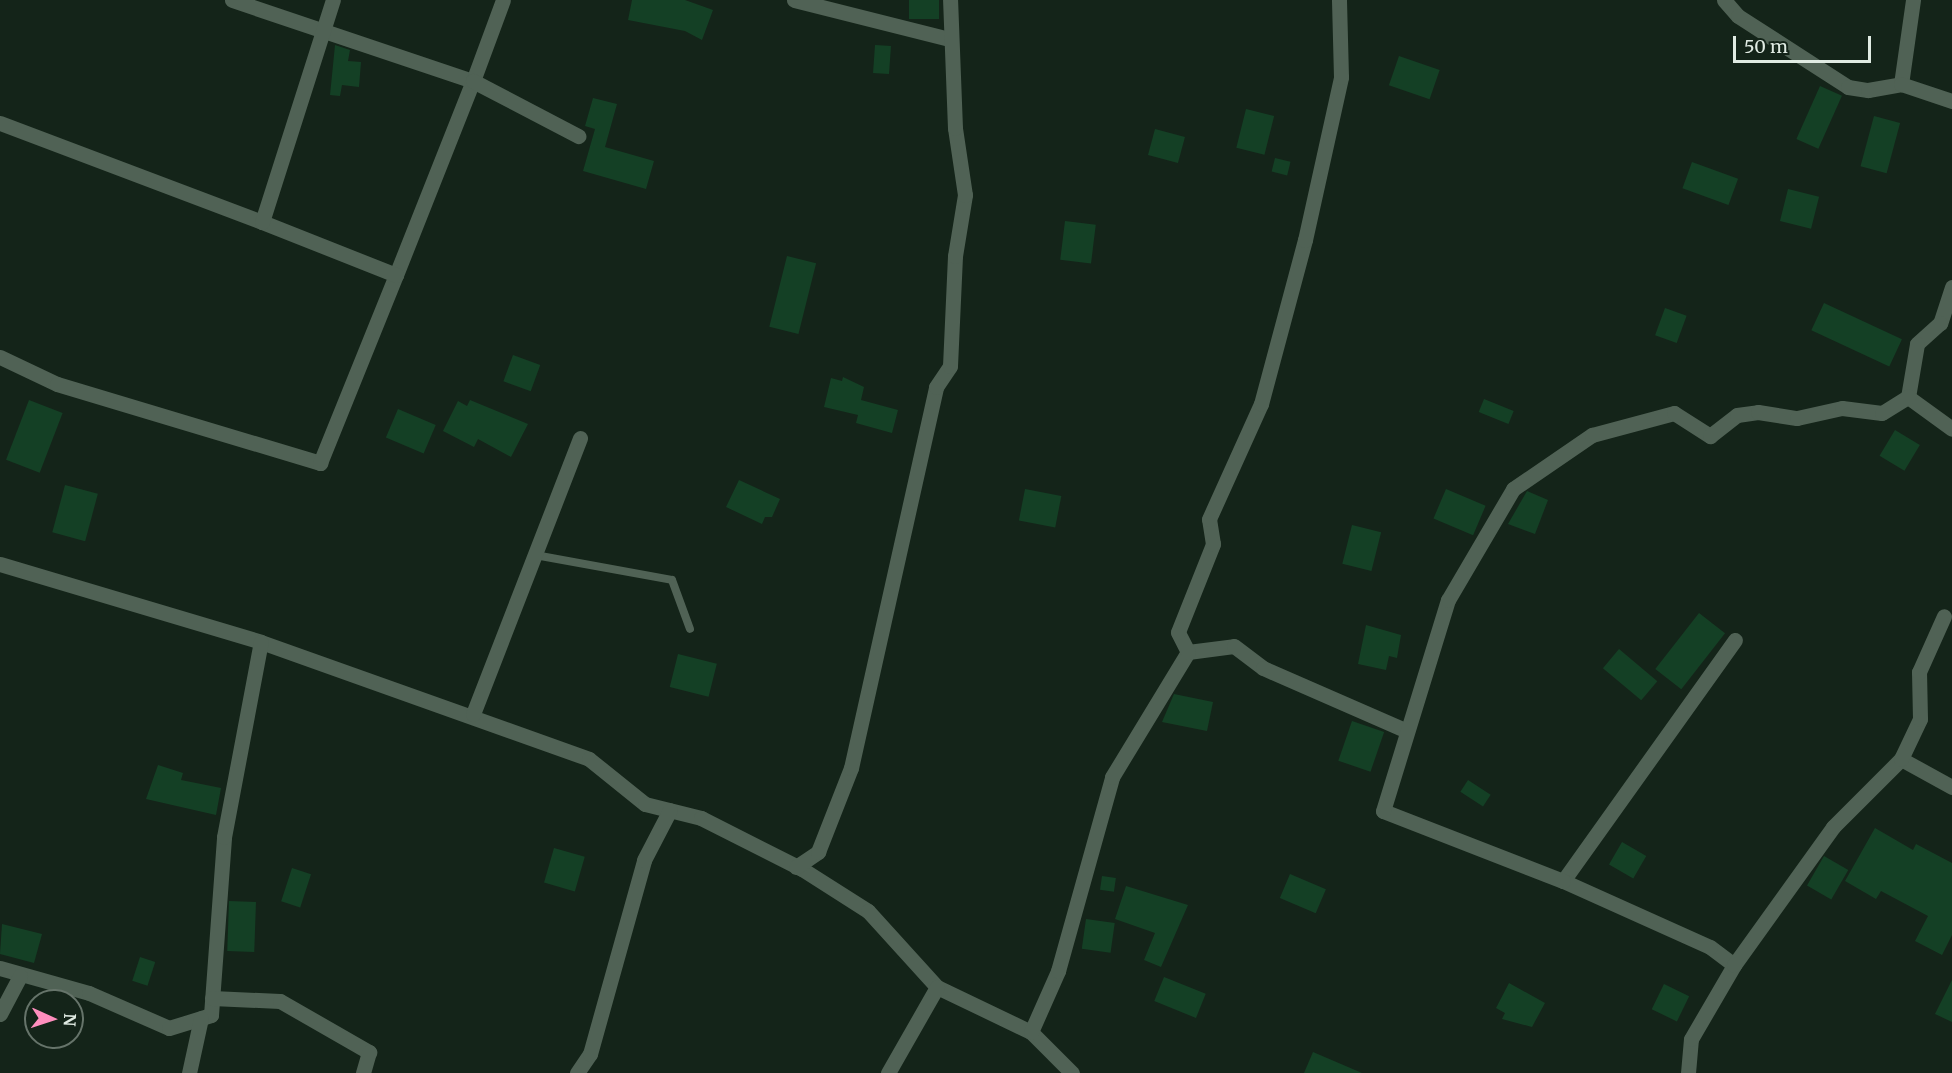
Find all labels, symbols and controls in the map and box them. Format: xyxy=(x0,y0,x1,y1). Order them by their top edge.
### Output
scale bar xyxy=(1736,24,1874,62)
text: 50 m xyxy=(1744,35,1788,58)
north arrow xyxy=(24,989,84,1049)
text: N xyxy=(60,1013,80,1027)

